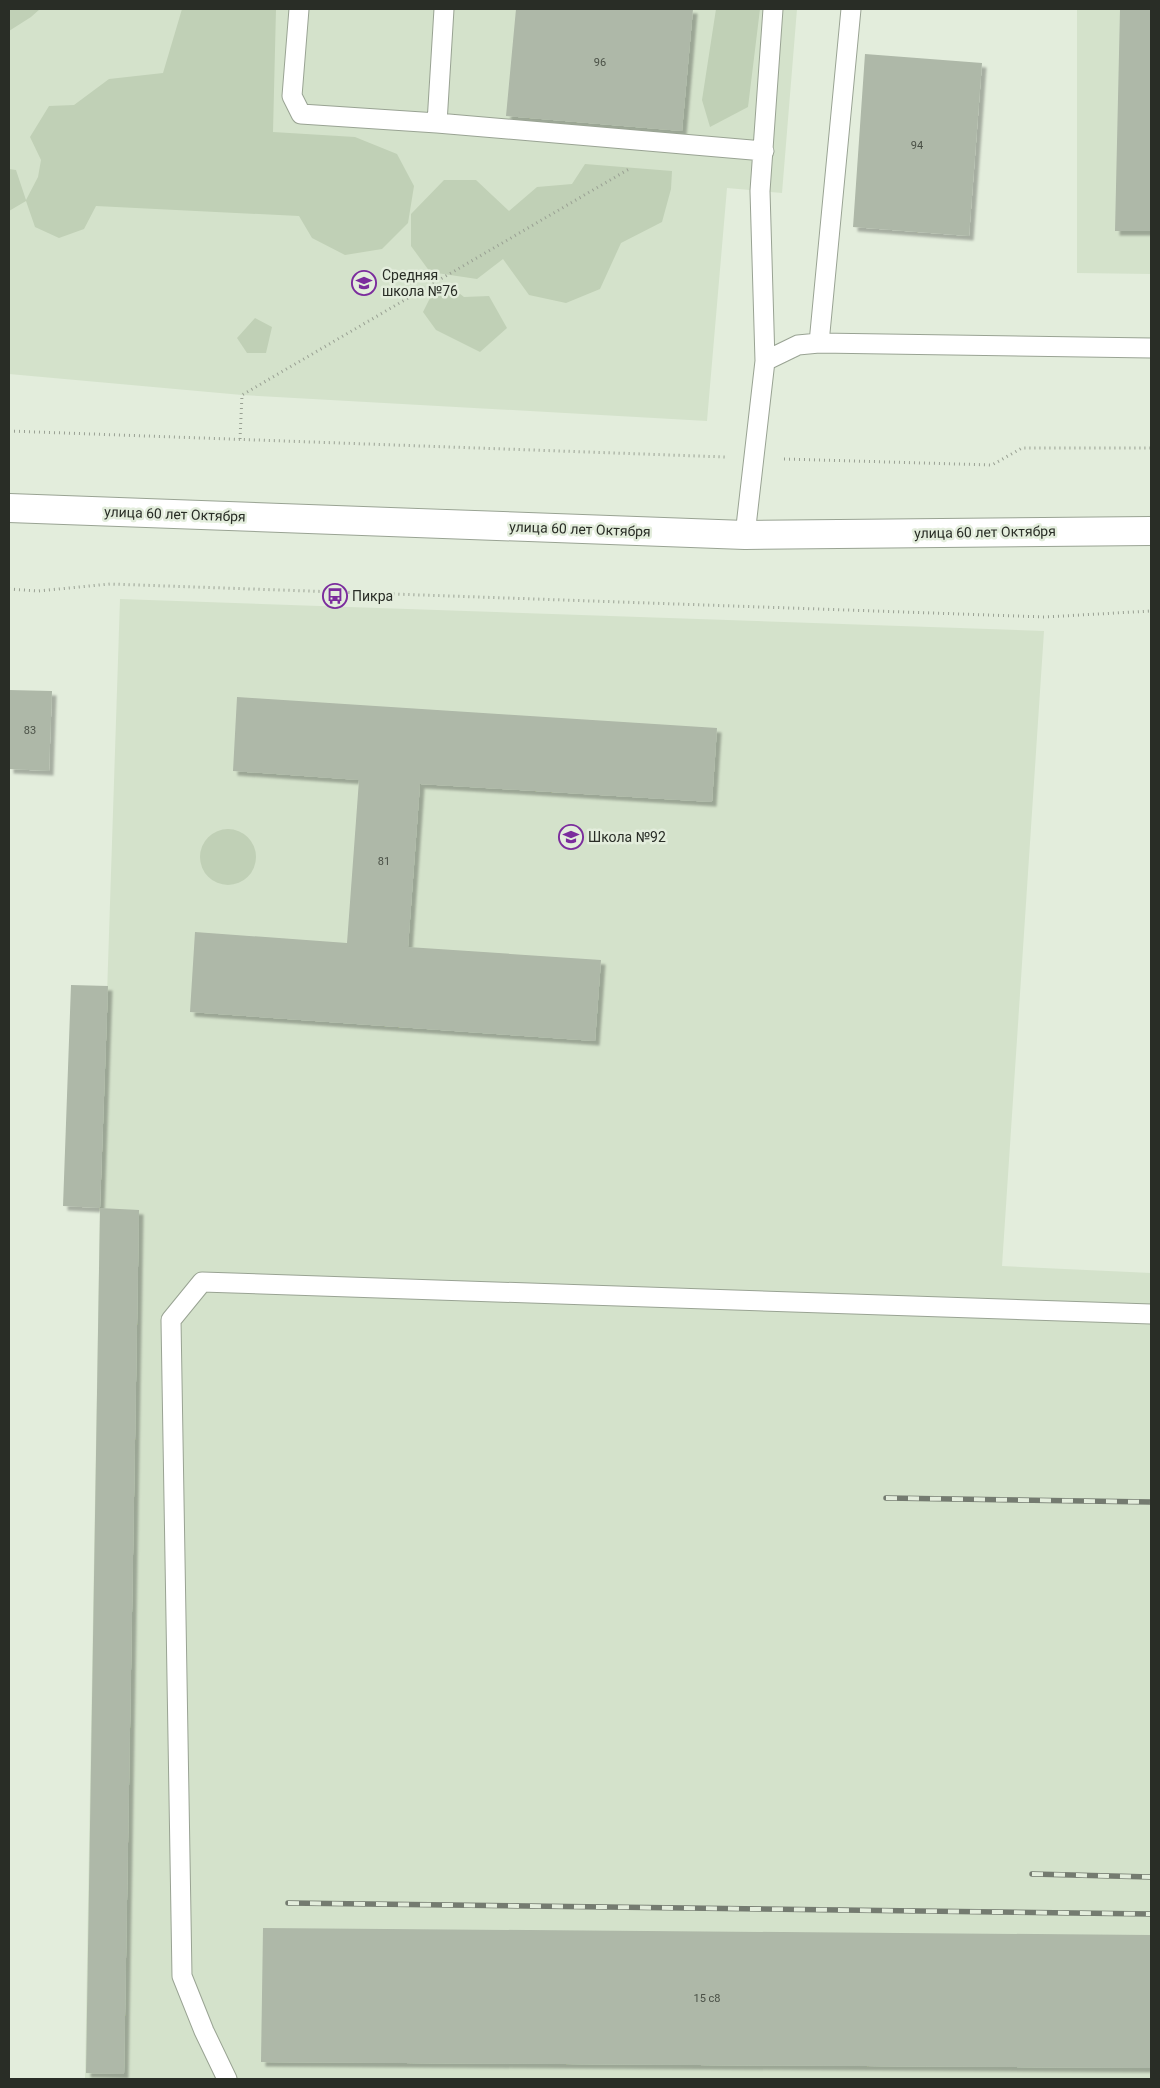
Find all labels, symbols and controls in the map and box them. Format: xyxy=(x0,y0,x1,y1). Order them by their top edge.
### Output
house number: 96 xyxy=(594,56,606,69)
house number: 94 xyxy=(911,139,923,152)
place label: Средняя школа №76 xyxy=(382,267,458,299)
school or university icon: Средняя школа №76 xyxy=(351,270,377,296)
street label: улица 60 лет Октября xyxy=(104,504,246,524)
street label: улица 60 лет Октября xyxy=(509,519,651,539)
street label: улица 60 лет Октября xyxy=(914,523,1056,541)
bus stop icon: Пикра xyxy=(322,583,348,609)
place label: Пикра xyxy=(352,588,393,604)
house number: 83 xyxy=(24,724,36,737)
school or university icon: Школа №92 xyxy=(558,824,584,850)
place label: Школа №92 xyxy=(588,829,666,845)
house number: 81 xyxy=(378,855,390,868)
house number: 15 с8 xyxy=(693,1992,721,2005)

